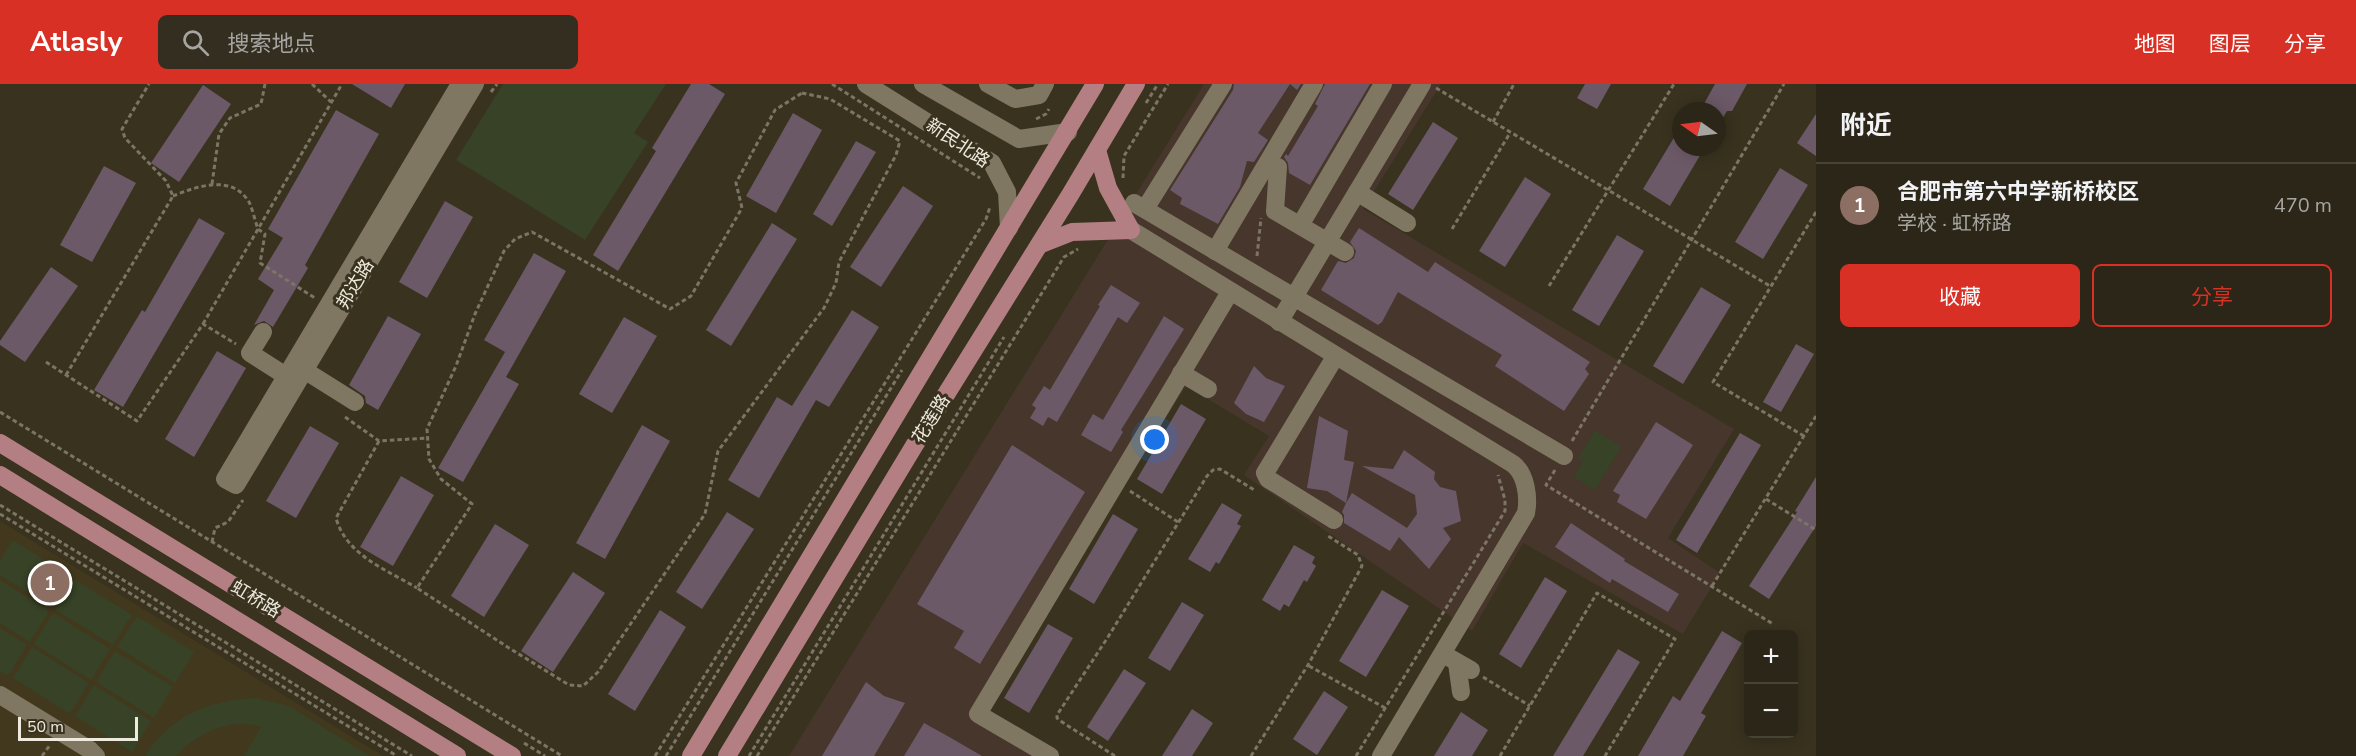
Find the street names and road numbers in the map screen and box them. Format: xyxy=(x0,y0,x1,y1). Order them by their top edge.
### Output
street label: 新民北路 xyxy=(921,113,995,173)
street label: 邦达路 xyxy=(331,255,379,313)
street label: 花莲路 xyxy=(907,390,955,448)
street label: 虹桥路 xyxy=(227,575,285,623)

